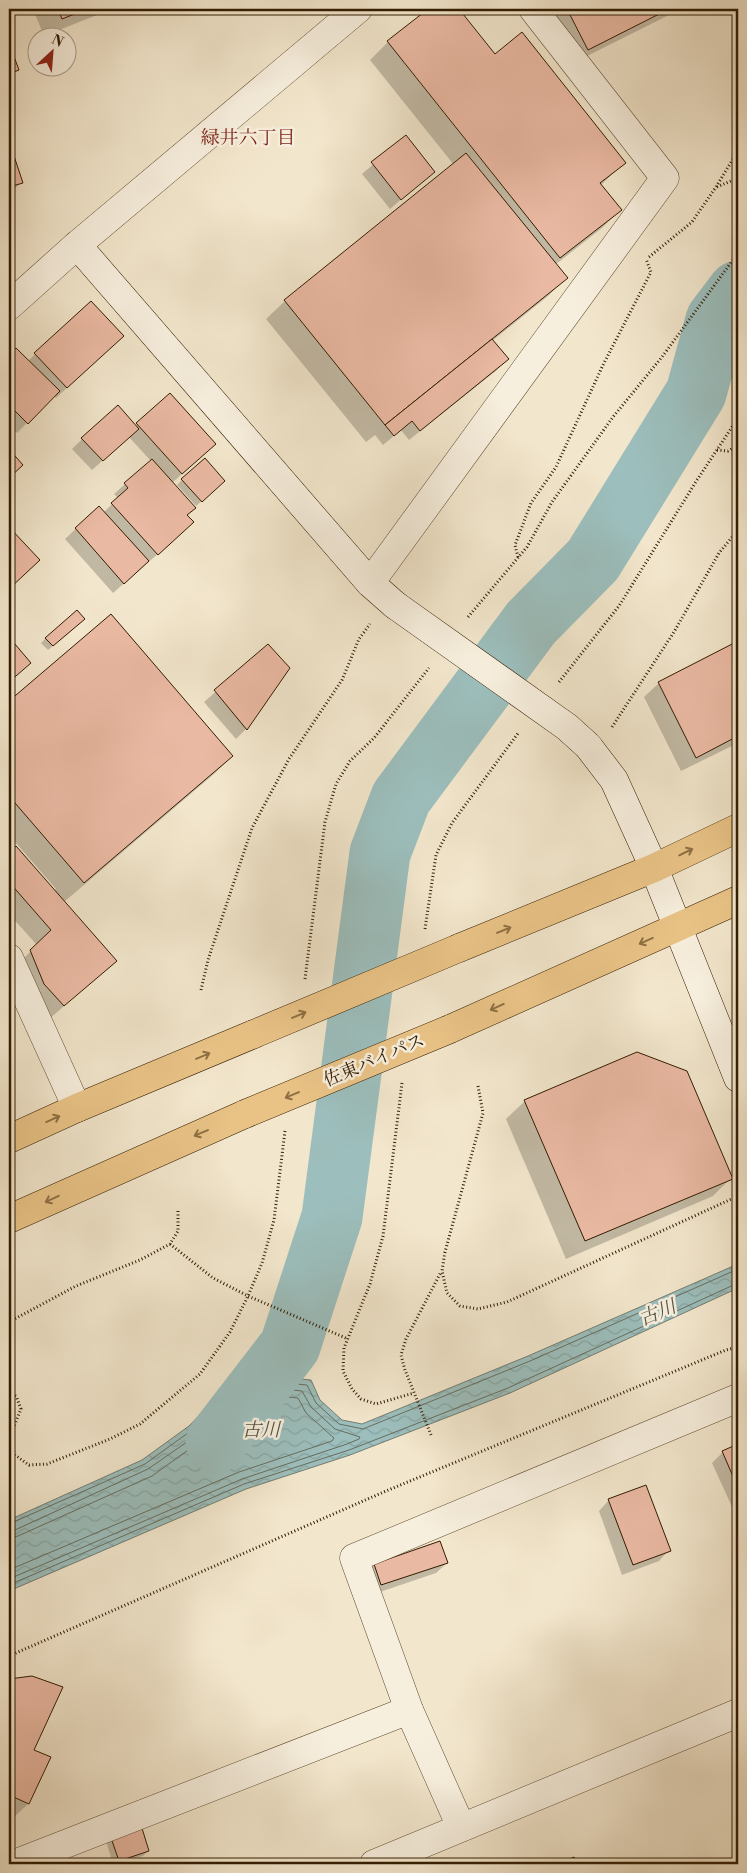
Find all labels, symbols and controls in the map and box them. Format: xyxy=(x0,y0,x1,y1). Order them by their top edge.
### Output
north arrow xyxy=(28,28,78,78)
text: N xyxy=(48,31,66,52)
district label: 緑井六丁目 xyxy=(200,126,296,150)
one-way arrow xyxy=(678,847,693,857)
one-way arrow xyxy=(496,924,511,934)
one-way arrow xyxy=(639,937,654,947)
one-way arrow xyxy=(490,1003,505,1013)
one-way arrow xyxy=(291,1010,306,1020)
street label: 佐東バイパス xyxy=(320,1029,428,1092)
one-way arrow xyxy=(195,1050,210,1060)
one-way arrow xyxy=(285,1090,300,1100)
one-way arrow xyxy=(45,1113,60,1123)
one-way arrow xyxy=(194,1129,209,1139)
one-way arrow xyxy=(45,1195,60,1204)
water label: 古川 xyxy=(635,1294,681,1331)
water label: 古川 xyxy=(242,1418,282,1442)

